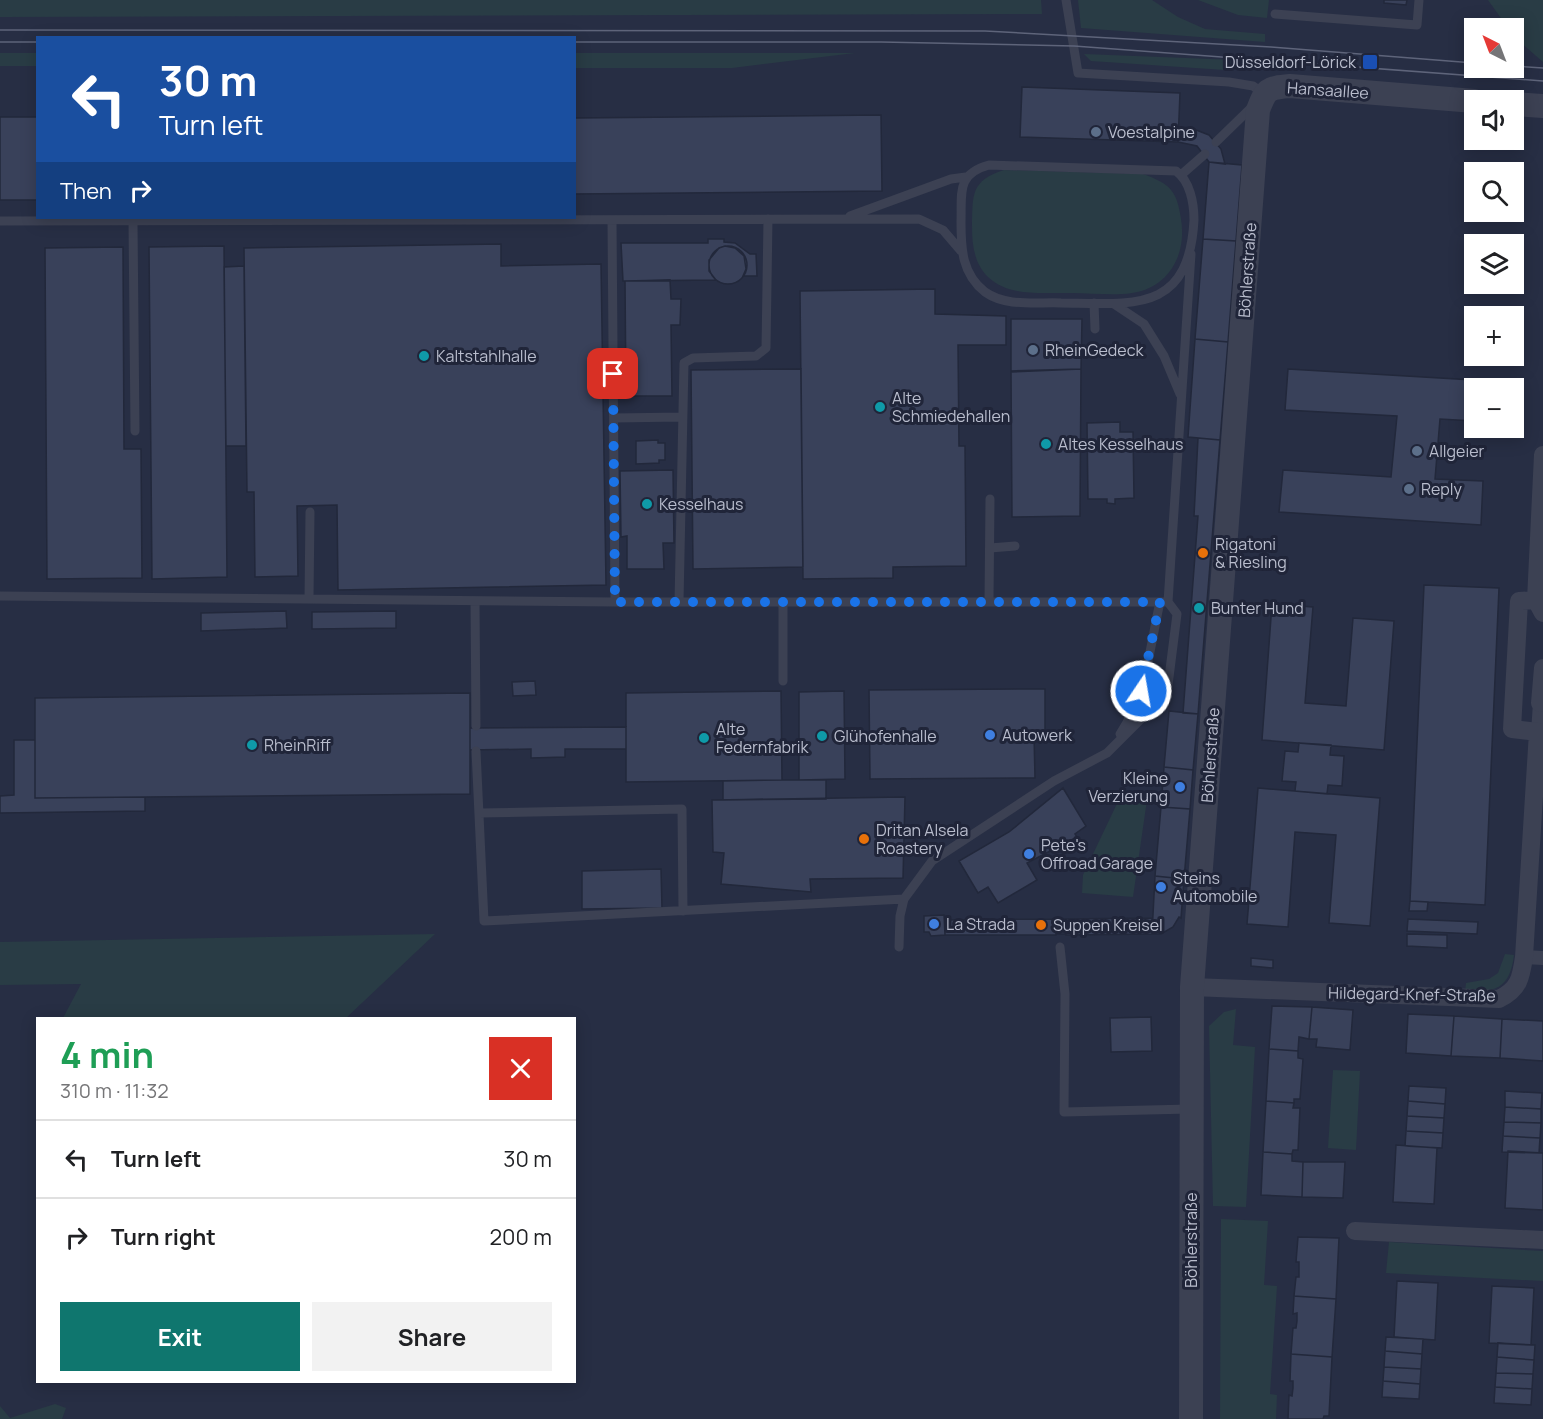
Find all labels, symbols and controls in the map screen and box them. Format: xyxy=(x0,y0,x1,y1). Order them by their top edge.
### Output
north arrow xyxy=(1464,18,1524,78)
map controls xyxy=(1464,18,1524,438)
text: 30 m xyxy=(159,51,257,109)
place label: Düsseldorf-Lörick xyxy=(1225,51,1357,73)
marker: Düsseldorf-Lörick xyxy=(1361,53,1379,71)
icon: left xyxy=(60,60,138,138)
street label: Hansaallee xyxy=(1286,76,1370,104)
button: sound xyxy=(1464,90,1524,150)
text: Turn left xyxy=(159,106,263,143)
place label: Voestalpine xyxy=(1108,121,1195,143)
marker: Voestalpine xyxy=(1089,125,1103,139)
button: search xyxy=(1464,162,1524,222)
icon: right xyxy=(124,174,157,207)
text: Then xyxy=(60,176,112,206)
street label: Böhlerstraße xyxy=(1233,222,1261,318)
button: layers xyxy=(1464,234,1524,294)
button: + xyxy=(1464,306,1524,366)
place label: RheinGedeck xyxy=(1045,339,1145,361)
marker: RheinGedeck xyxy=(1026,343,1040,357)
place label: Kaltstahlhalle xyxy=(436,345,537,367)
pin xyxy=(587,348,638,399)
marker: Kaltstahlhalle xyxy=(417,349,431,363)
icon: arrive xyxy=(596,357,629,390)
button: − xyxy=(1464,378,1524,438)
place label: Alte Schmiedehallen xyxy=(892,387,1010,427)
marker: Alte Schmiedehallen xyxy=(873,400,887,414)
place label: Altes Kesselhaus xyxy=(1058,433,1183,455)
marker: Altes Kesselhaus xyxy=(1039,437,1053,451)
place label: Allgeier xyxy=(1429,440,1485,462)
marker: Allgeier xyxy=(1410,444,1424,458)
place label: Reply xyxy=(1421,478,1462,500)
marker: Reply xyxy=(1402,482,1416,496)
place label: Kesselhaus xyxy=(659,493,743,515)
marker: Kesselhaus xyxy=(640,497,654,511)
place label: Rigatoni & Riesling xyxy=(1215,533,1287,573)
marker: Rigatoni & Riesling xyxy=(1196,546,1210,560)
place label: Bunter Hund xyxy=(1211,597,1304,619)
marker: Bunter Hund xyxy=(1192,601,1206,615)
position arrow xyxy=(1109,659,1173,723)
street label: Böhlerstraße xyxy=(1196,707,1224,803)
place label: Alte Federnfabrik xyxy=(716,718,810,758)
place label: Autowerk xyxy=(1002,724,1073,746)
place label: Glühofenhalle xyxy=(834,725,937,747)
marker: Autowerk xyxy=(983,728,997,742)
marker: Glühofenhalle xyxy=(815,729,829,743)
marker: Alte Federnfabrik xyxy=(697,731,711,745)
place label: RheinRiff xyxy=(264,734,331,756)
marker: RheinRiff xyxy=(245,738,259,752)
place label: Kleine Verzierung xyxy=(1088,767,1168,807)
marker: Kleine Verzierung xyxy=(1173,780,1187,794)
place label: Dritan Alsela Roastery xyxy=(876,819,969,859)
marker: Dritan Alsela Roastery xyxy=(857,832,871,846)
place label: Pete's Offroad Garage xyxy=(1041,834,1153,874)
marker: Pete's Offroad Garage xyxy=(1022,847,1036,861)
place label: Steins Automobile xyxy=(1173,867,1257,907)
marker: Steins Automobile xyxy=(1154,880,1168,894)
place label: La Strada xyxy=(946,913,1015,935)
place label: Suppen Kreisel xyxy=(1053,914,1163,936)
marker: La Strada xyxy=(927,917,941,931)
marker: Suppen Kreisel xyxy=(1034,918,1048,932)
street label: Hildegard-Knef-Straße xyxy=(1328,982,1496,1006)
text: 4 min xyxy=(60,1030,154,1079)
button: close xyxy=(489,1037,552,1100)
text: 310 m · 11:32 xyxy=(60,1077,169,1104)
icon: left xyxy=(60,1143,93,1176)
text: Turn left xyxy=(111,1144,201,1174)
text: 30 m xyxy=(503,1144,552,1174)
street label: Böhlerstraße xyxy=(1180,1192,1202,1288)
icon: right xyxy=(60,1221,93,1254)
text: Turn right xyxy=(111,1222,216,1252)
text: 200 m xyxy=(490,1222,552,1252)
button: Exit xyxy=(60,1302,300,1371)
button: Share xyxy=(312,1302,552,1371)

